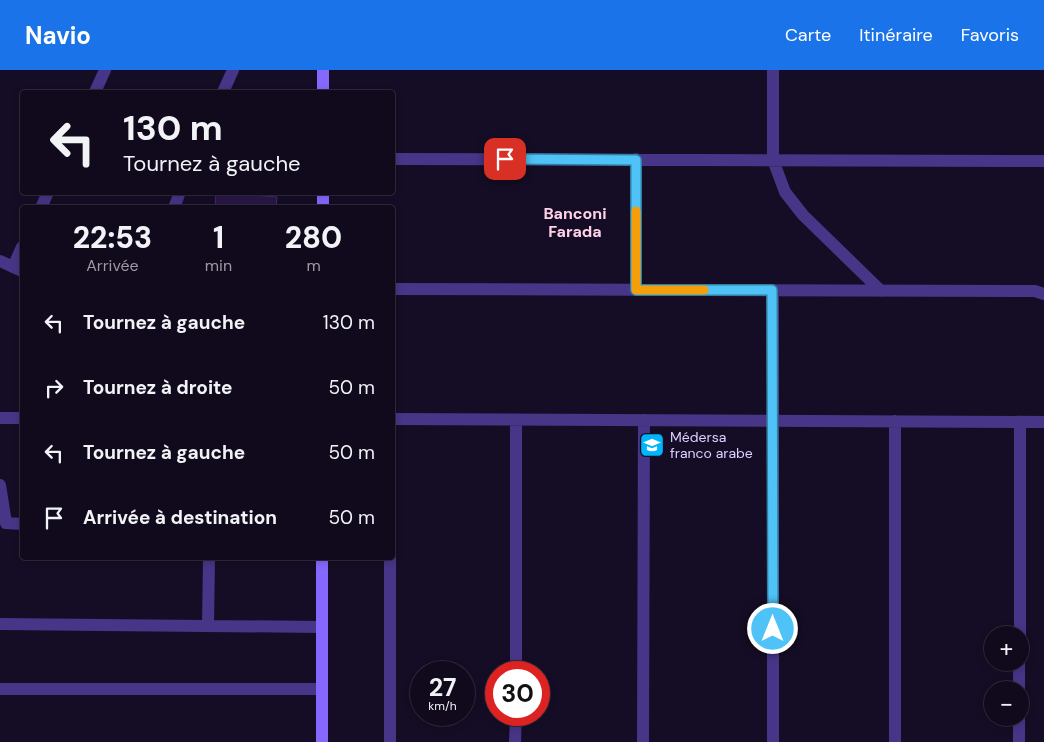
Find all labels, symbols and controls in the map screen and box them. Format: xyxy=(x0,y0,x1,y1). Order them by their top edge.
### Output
text: Navio xyxy=(25,20,91,51)
text: Carte xyxy=(785,23,831,47)
text: Itinéraire xyxy=(859,23,933,47)
text: Favoris xyxy=(961,23,1019,47)
text: 130 m xyxy=(123,105,223,151)
icon: left xyxy=(40,110,105,175)
pin xyxy=(484,138,526,180)
icon: arrive xyxy=(491,145,519,173)
text: Tournez à gauche xyxy=(123,149,301,178)
district label: Banconi Farada xyxy=(543,203,607,242)
text: 22:53 xyxy=(73,218,152,257)
text: 1 xyxy=(213,218,224,257)
text: 280 xyxy=(285,218,342,257)
text: Arrivée xyxy=(86,255,139,276)
text: min xyxy=(205,255,232,276)
text: m xyxy=(306,255,321,276)
icon: left xyxy=(40,309,68,337)
text: Tournez à gauche xyxy=(83,310,245,335)
text: 130 m xyxy=(323,310,375,335)
icon: right xyxy=(40,374,68,402)
text: Tournez à droite xyxy=(83,375,233,400)
text: 50 m xyxy=(328,375,375,400)
place label: Médersa franco arabe xyxy=(670,428,753,462)
school or university icon: Médersa franco arabe xyxy=(639,432,665,458)
icon: left xyxy=(40,439,68,467)
text: Tournez à gauche xyxy=(83,440,245,465)
text: 50 m xyxy=(328,440,375,465)
icon: arrive xyxy=(40,504,68,532)
text: Arrivée à destination xyxy=(83,505,277,530)
text: 50 m xyxy=(328,505,375,530)
position arrow xyxy=(746,602,798,654)
map controls xyxy=(984,626,1029,726)
button: + xyxy=(984,626,1029,671)
speed limit sign: 30 xyxy=(485,661,550,726)
text: 27 xyxy=(429,671,456,704)
button: − xyxy=(984,681,1029,726)
text: km/h xyxy=(428,698,457,714)

